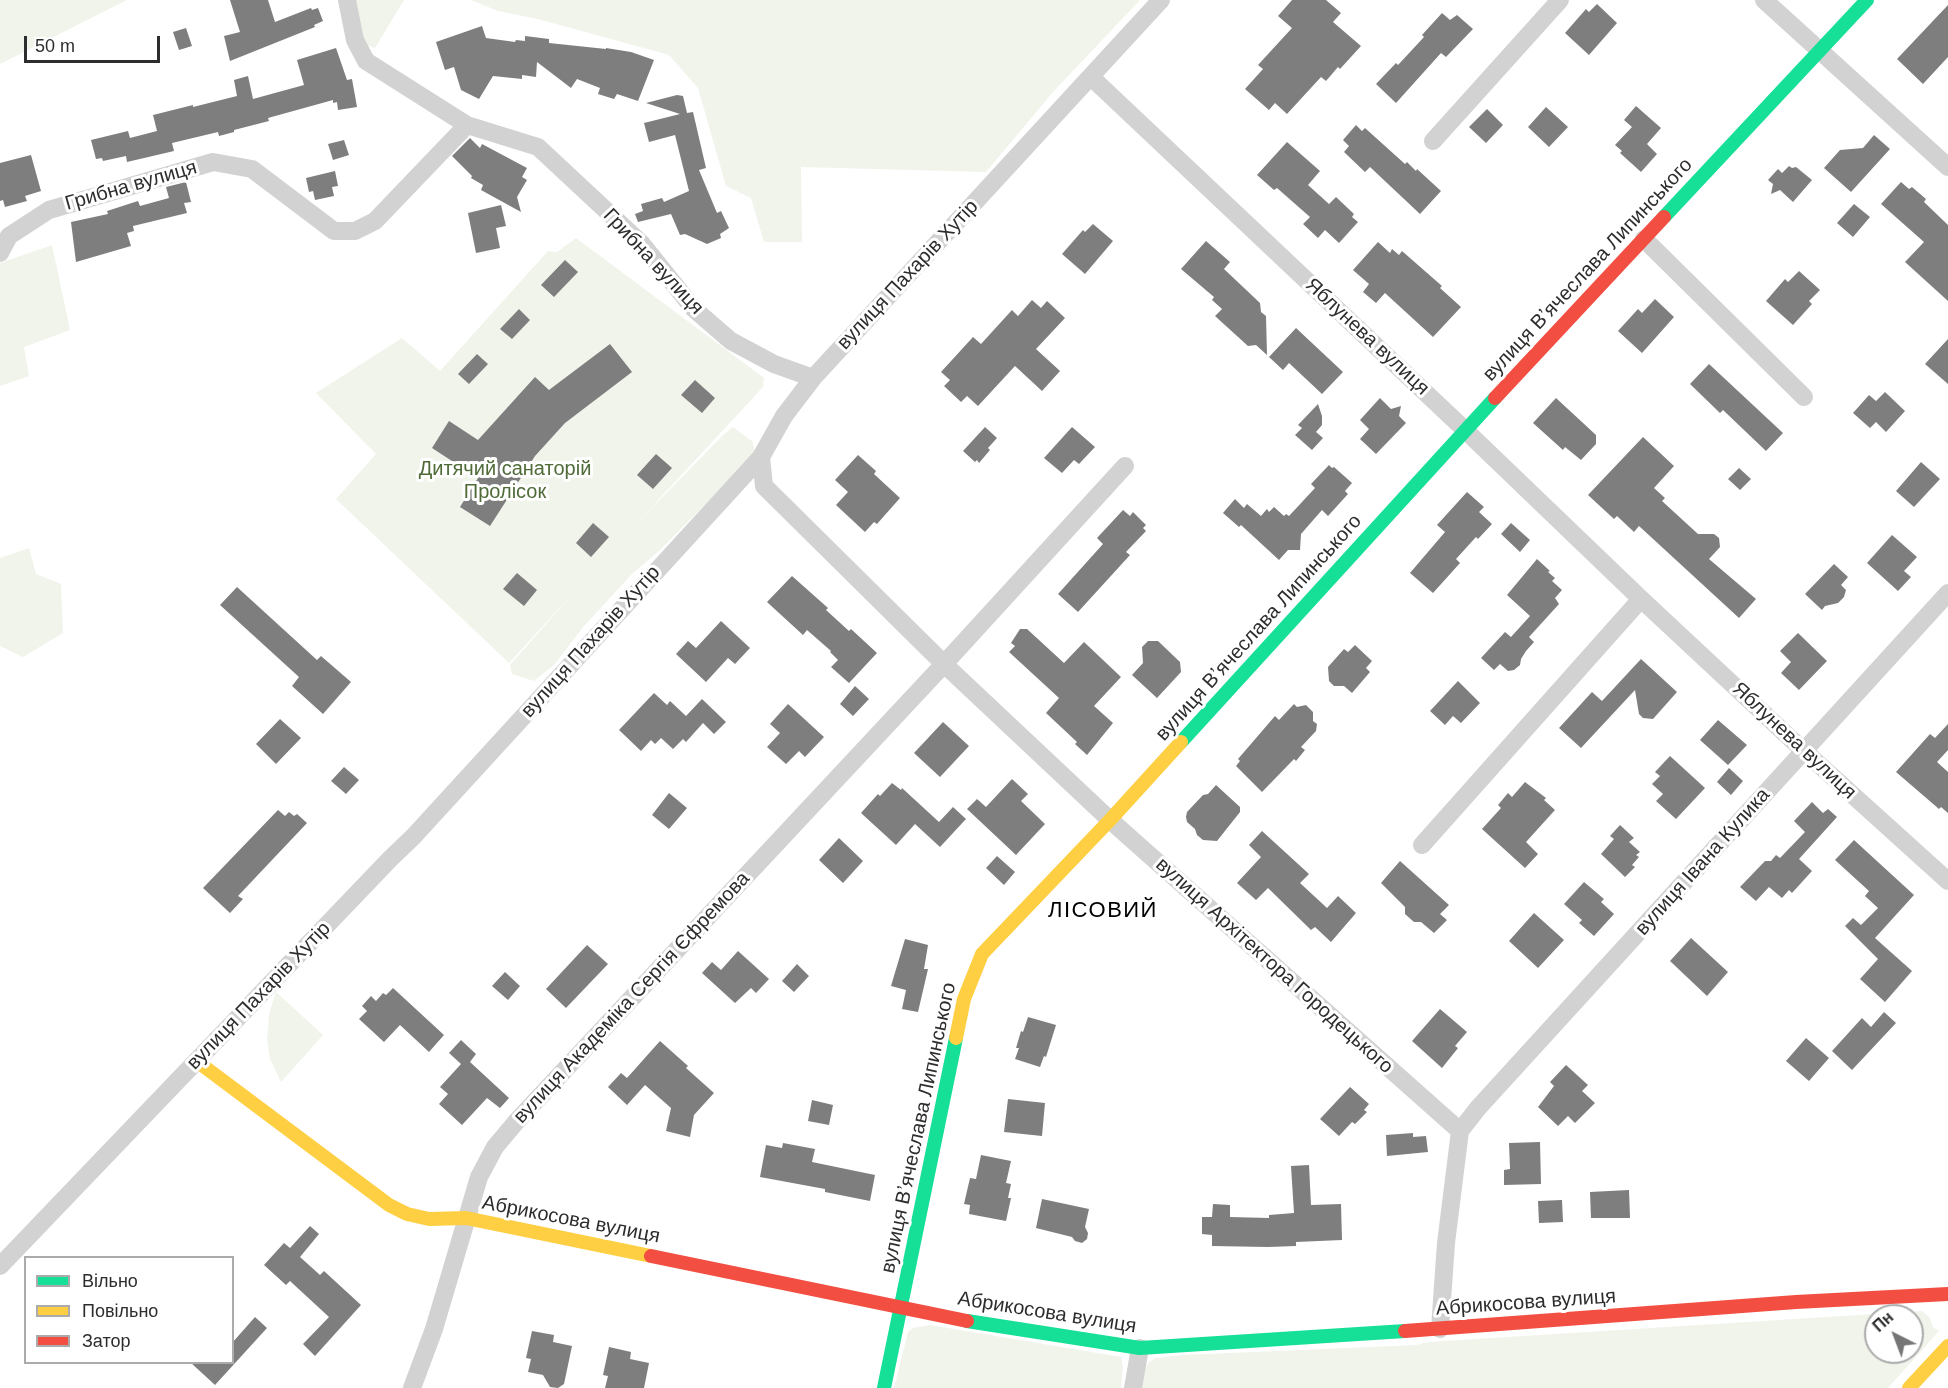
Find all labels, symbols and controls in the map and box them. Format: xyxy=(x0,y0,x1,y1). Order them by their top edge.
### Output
scale bar xyxy=(27,24,164,62)
text: 50 m xyxy=(35,36,75,56)
street label: вулиця Вʼячеслава Липинського xyxy=(1478,153,1698,387)
street label: Грибна вулиця xyxy=(62,156,200,216)
street label: вулиця Пахарів Хутір xyxy=(832,195,984,355)
street label: Грибна вулиця xyxy=(598,204,708,320)
street label: Яблунева вулиця xyxy=(1300,273,1434,401)
park label: Дитячий санаторій Пролісок xyxy=(419,457,591,504)
street label: вулиця Вʼячеслава Липинського xyxy=(1151,510,1367,746)
street label: вулиця Пахарів Хутір xyxy=(516,561,666,723)
street label: Яблунева вулиця xyxy=(1727,677,1861,805)
street label: вулиця Івана Кулика xyxy=(1631,784,1775,940)
street label: вулиця Архітектора Городецького xyxy=(1150,853,1398,1079)
street label: вулиця Академіка Сергія Єфремова xyxy=(509,867,755,1129)
district label: ЛІСОВИЙ xyxy=(1048,898,1158,924)
street label: вулиця Пахарів Хутір xyxy=(182,917,336,1075)
street label: вулиця Вʼячеслава Липинського xyxy=(876,981,962,1275)
street label: Абрикосова вулиця xyxy=(480,1191,662,1249)
legend xyxy=(24,1256,234,1364)
text: Вільно xyxy=(82,1271,138,1291)
street label: Абрикосова вулиця xyxy=(1435,1285,1617,1321)
street label: Абрикосова вулиця xyxy=(956,1287,1138,1339)
text: Повільно xyxy=(82,1301,158,1321)
north arrow xyxy=(1864,1304,1924,1364)
text: Пн xyxy=(1869,1308,1897,1335)
text: Затор xyxy=(82,1331,131,1351)

